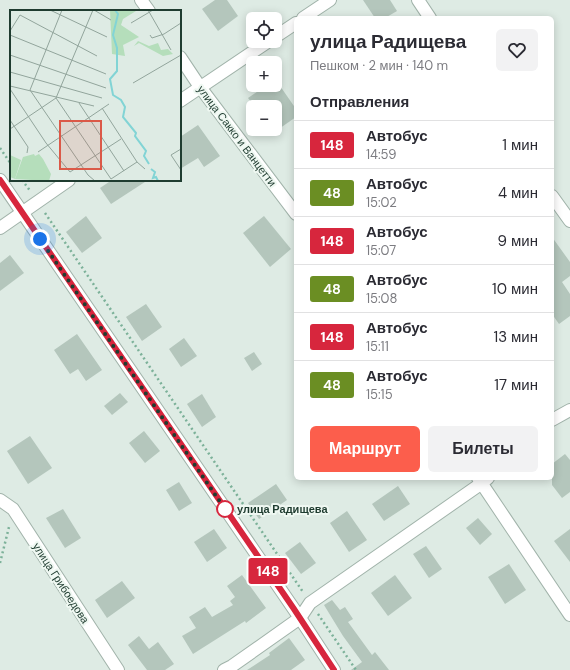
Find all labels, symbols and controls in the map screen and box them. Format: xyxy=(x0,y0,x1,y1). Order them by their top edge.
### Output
inset map xyxy=(10,10,181,181)
map controls xyxy=(246,12,282,136)
button: locate xyxy=(246,12,282,48)
text: улица Радищева xyxy=(310,29,466,54)
button: heart xyxy=(496,29,538,71)
button: + xyxy=(246,56,282,92)
text: Пешком · 2 мин · 140 m xyxy=(310,57,448,74)
street label: улица Сакко и Ванцетти xyxy=(194,83,280,189)
text: Отправления xyxy=(310,92,409,112)
button: − xyxy=(246,100,282,136)
text: Автобус xyxy=(366,126,428,146)
text: 1 мин xyxy=(502,135,538,155)
text: 148 xyxy=(320,136,344,154)
text: 14:59 xyxy=(366,146,396,163)
text: Автобус xyxy=(366,174,428,194)
text: 4 мин xyxy=(498,183,538,203)
text: 48 xyxy=(323,184,341,202)
text: 15:02 xyxy=(366,194,397,211)
text: Автобус xyxy=(366,222,428,242)
your location xyxy=(30,229,50,249)
text: 9 мин xyxy=(498,231,538,251)
text: 148 xyxy=(320,232,344,250)
text: 15:07 xyxy=(366,242,396,259)
text: Автобус xyxy=(366,270,428,290)
text: 10 мин xyxy=(492,279,538,299)
text: 48 xyxy=(323,280,341,298)
text: 15:08 xyxy=(366,290,397,307)
text: Автобус xyxy=(366,318,428,338)
text: 13 мин xyxy=(493,327,538,347)
text: 148 xyxy=(320,328,344,346)
text: 15:11 xyxy=(366,338,389,355)
text: Автобус xyxy=(366,366,428,386)
text: 17 мин xyxy=(494,375,538,395)
text: 48 xyxy=(323,376,341,394)
text: 15:15 xyxy=(366,386,393,403)
button: Маршрут xyxy=(310,426,420,472)
button: Билеты xyxy=(428,426,538,472)
marker: улица Радищева xyxy=(216,500,234,518)
place label: улица Радищева xyxy=(237,502,328,516)
street label: улица Грибоедова xyxy=(30,540,93,627)
line badge: 148 xyxy=(245,558,291,584)
text: 148 xyxy=(256,562,280,580)

